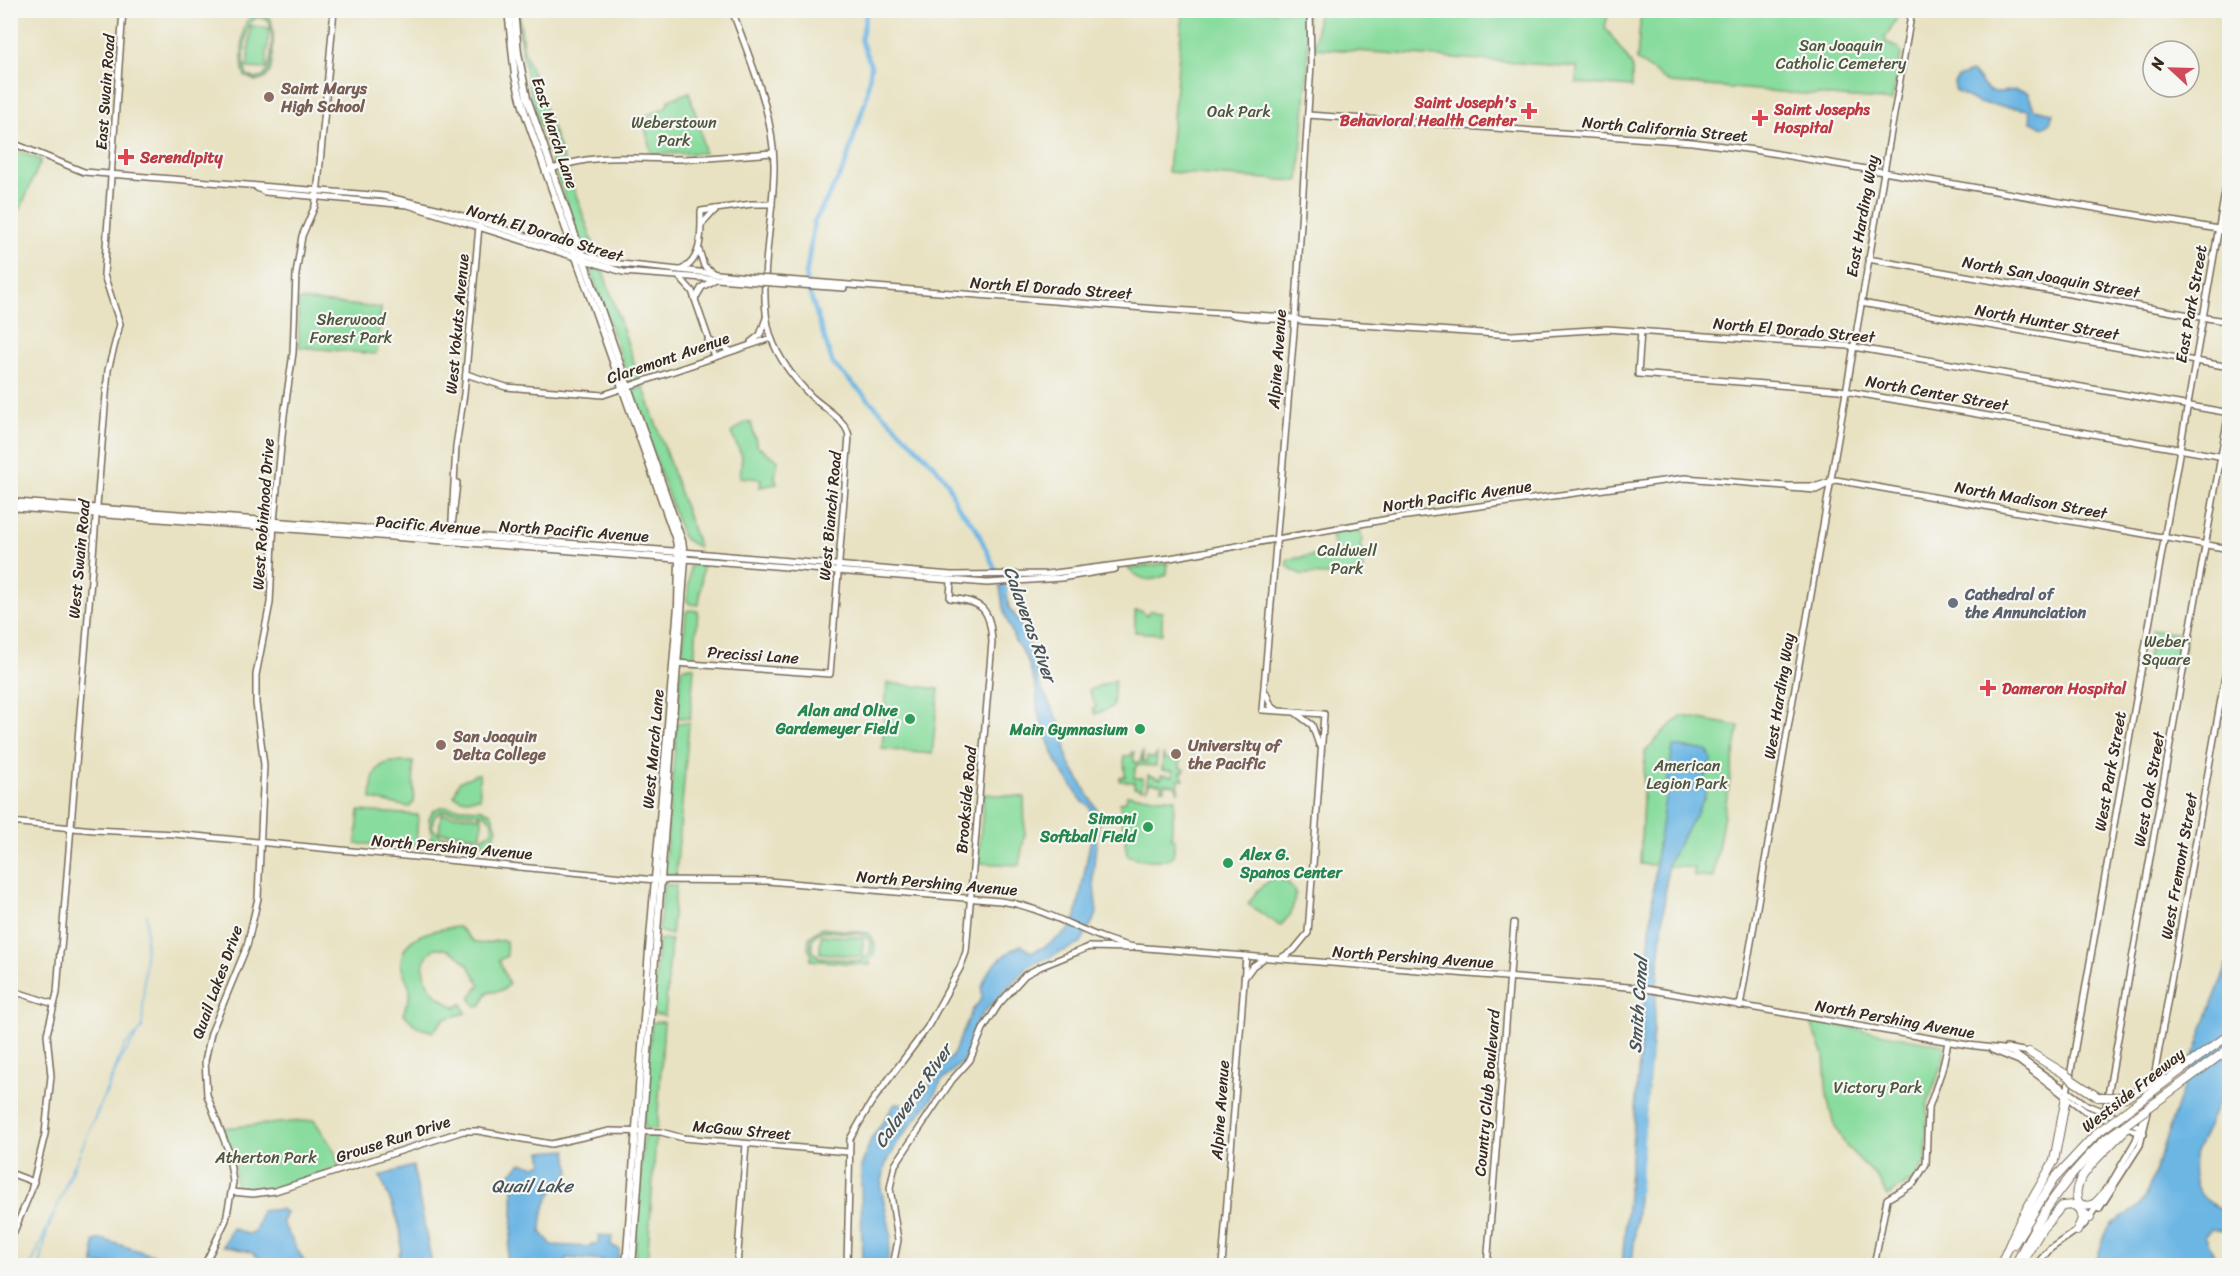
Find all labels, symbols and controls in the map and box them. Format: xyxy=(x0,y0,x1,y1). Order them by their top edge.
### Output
park label: San Joaquin Catholic Cemetery xyxy=(1776,31,1907,78)
street label: East Swain Road xyxy=(86,32,124,151)
north arrow xyxy=(2141,39,2201,99)
text: N xyxy=(2142,52,2173,75)
street label: East March Lane xyxy=(523,73,587,193)
place label: Saint Marys High School xyxy=(280,74,368,121)
place label: Saint Joseph's Behavioral Health Center xyxy=(1340,88,1517,135)
marker: Saint Marys High School xyxy=(262,90,276,104)
place label: Saint Josephs Hospital xyxy=(1773,95,1870,142)
park label: Oak Park xyxy=(1207,97,1271,126)
marker: Saint Joseph's Behavioral Health Center xyxy=(1520,102,1538,120)
street label: North California Street xyxy=(1581,107,1749,151)
park label: Weberstown Park xyxy=(631,108,717,155)
marker: Saint Josephs Hospital xyxy=(1751,109,1769,127)
place label: Serendipity xyxy=(139,143,223,172)
marker: Serendipity xyxy=(117,148,135,166)
street label: East Harding Way xyxy=(1837,152,1887,279)
street label: North El Dorado Street xyxy=(463,195,627,271)
street label: East Park Street xyxy=(2166,243,2216,365)
street label: North San Joaquin Street xyxy=(1960,247,2143,307)
street label: West Yokuts Avenue xyxy=(436,252,478,395)
street label: North El Dorado Street xyxy=(969,268,1133,308)
street label: North Hunter Street xyxy=(1973,295,2122,349)
park label: Sherwood Forest Park xyxy=(310,305,393,352)
street label: Alpine Avenue xyxy=(1259,308,1295,411)
street label: North El Dorado Street xyxy=(1712,308,1877,352)
street label: Claremont Avenue xyxy=(603,323,734,393)
street label: North Center Street xyxy=(1864,366,2011,420)
street label: West Robinhood Drive xyxy=(243,437,283,591)
street label: West Bianchi Road xyxy=(810,449,850,582)
street label: North Pacific Avenue xyxy=(1381,471,1534,521)
street label: North Madison Street xyxy=(1953,472,2110,528)
street label: West Swain Road xyxy=(59,497,99,620)
street label: Pacific Avenue xyxy=(375,507,481,543)
street label: North Pacific Avenue xyxy=(498,511,650,551)
park label: Caldwell Park xyxy=(1317,536,1377,583)
water label: Calaveras River xyxy=(994,562,1067,690)
place label: Cathedral of the Annunciation xyxy=(1964,580,2087,627)
marker: Cathedral of the Annunciation xyxy=(1946,596,1960,610)
park label: Weber Square xyxy=(2142,627,2191,674)
street label: West Harding Way xyxy=(1755,630,1803,761)
street label: Precissi Lane xyxy=(706,637,800,673)
place label: Dameron Hospital xyxy=(2002,674,2128,703)
marker: Dameron Hospital xyxy=(1979,679,1997,697)
street label: West March Lane xyxy=(633,688,673,810)
place label: Alan and Olive Gardemeyer Field xyxy=(775,696,900,743)
street label: West Park Street xyxy=(2085,709,2135,833)
marker: Alan and Olive Gardemeyer Field xyxy=(903,712,917,726)
place label: Main Gymnasium xyxy=(1009,715,1128,744)
place label: San Joaquin Delta College xyxy=(452,722,547,769)
marker: Main Gymnasium xyxy=(1133,722,1147,736)
street label: West Oak Street xyxy=(2125,729,2173,849)
place label: University of the Pacific xyxy=(1188,731,1283,778)
marker: San Joaquin Delta College xyxy=(434,738,448,752)
street label: Brookside Road xyxy=(947,744,985,855)
marker: University of the Pacific xyxy=(1169,747,1183,761)
park label: American Legion Park xyxy=(1646,751,1728,798)
street label: West Fremont Street xyxy=(2152,790,2206,942)
place label: Simoni Softball Field xyxy=(1039,804,1138,851)
marker: Simoni Softball Field xyxy=(1141,820,1155,834)
street label: North Pershing Avenue xyxy=(370,826,534,869)
place label: Alex G. Spanos Center xyxy=(1239,840,1344,887)
marker: Alex G. Spanos Center xyxy=(1221,856,1235,870)
street label: North Pershing Avenue xyxy=(855,862,1019,905)
street label: Quail Lakes Drive xyxy=(183,921,251,1043)
street label: North Pershing Avenue xyxy=(1331,937,1495,977)
water label: Smith Canal xyxy=(1619,952,1658,1054)
street label: North Pershing Avenue xyxy=(1813,991,1977,1047)
street label: Country Club Boulevard xyxy=(1465,1007,1509,1178)
water label: Calaveras River xyxy=(865,1034,963,1155)
street label: Westside Freeway xyxy=(2075,1040,2192,1140)
street label: Alpine Avenue xyxy=(1202,1059,1238,1162)
park label: Victory Park xyxy=(1834,1073,1922,1102)
street label: Grouse Run Drive xyxy=(332,1107,454,1171)
street label: McGaw Street xyxy=(692,1111,792,1149)
park label: Atherton Park xyxy=(214,1143,317,1172)
water label: Quail Lake xyxy=(491,1170,574,1202)

